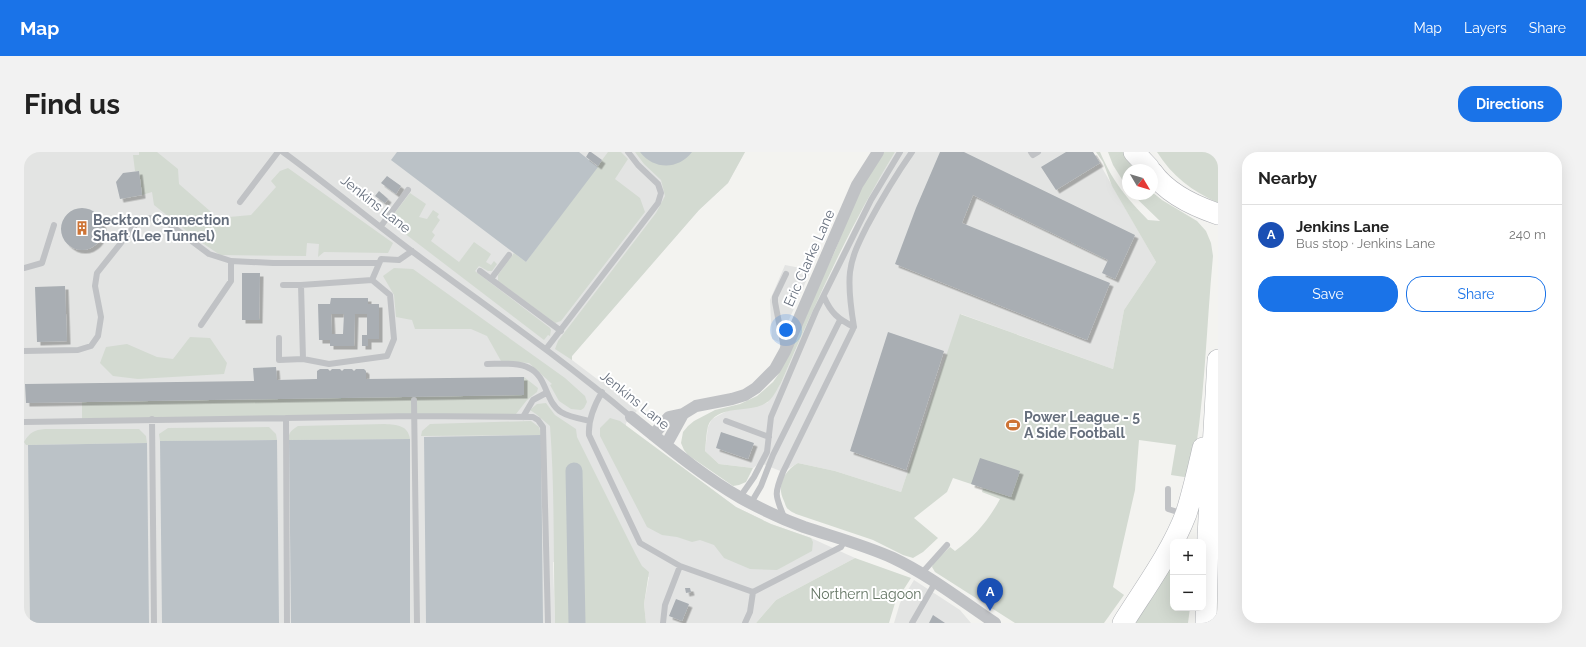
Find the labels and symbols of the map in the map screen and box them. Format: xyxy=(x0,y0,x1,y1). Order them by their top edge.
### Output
north arrow xyxy=(1122,164,1158,200)
street label: Jenkins Lane xyxy=(338,172,414,236)
street label: Eric Clarke Lane xyxy=(780,207,838,309)
place label: Beckton Connection Shaft (Lee Tunnel) xyxy=(93,212,229,244)
building icon: Beckton Connection Shaft (Lee Tunnel) xyxy=(74,220,90,236)
your location xyxy=(776,320,796,340)
street label: Jenkins Lane xyxy=(597,367,673,433)
place label: Power League - 5 A Side Football xyxy=(1024,409,1140,441)
sports icon: Power League - 5 A Side Football xyxy=(1005,417,1021,433)
pin: A xyxy=(977,578,1003,611)
park label: Northern Lagoon xyxy=(811,586,921,602)

